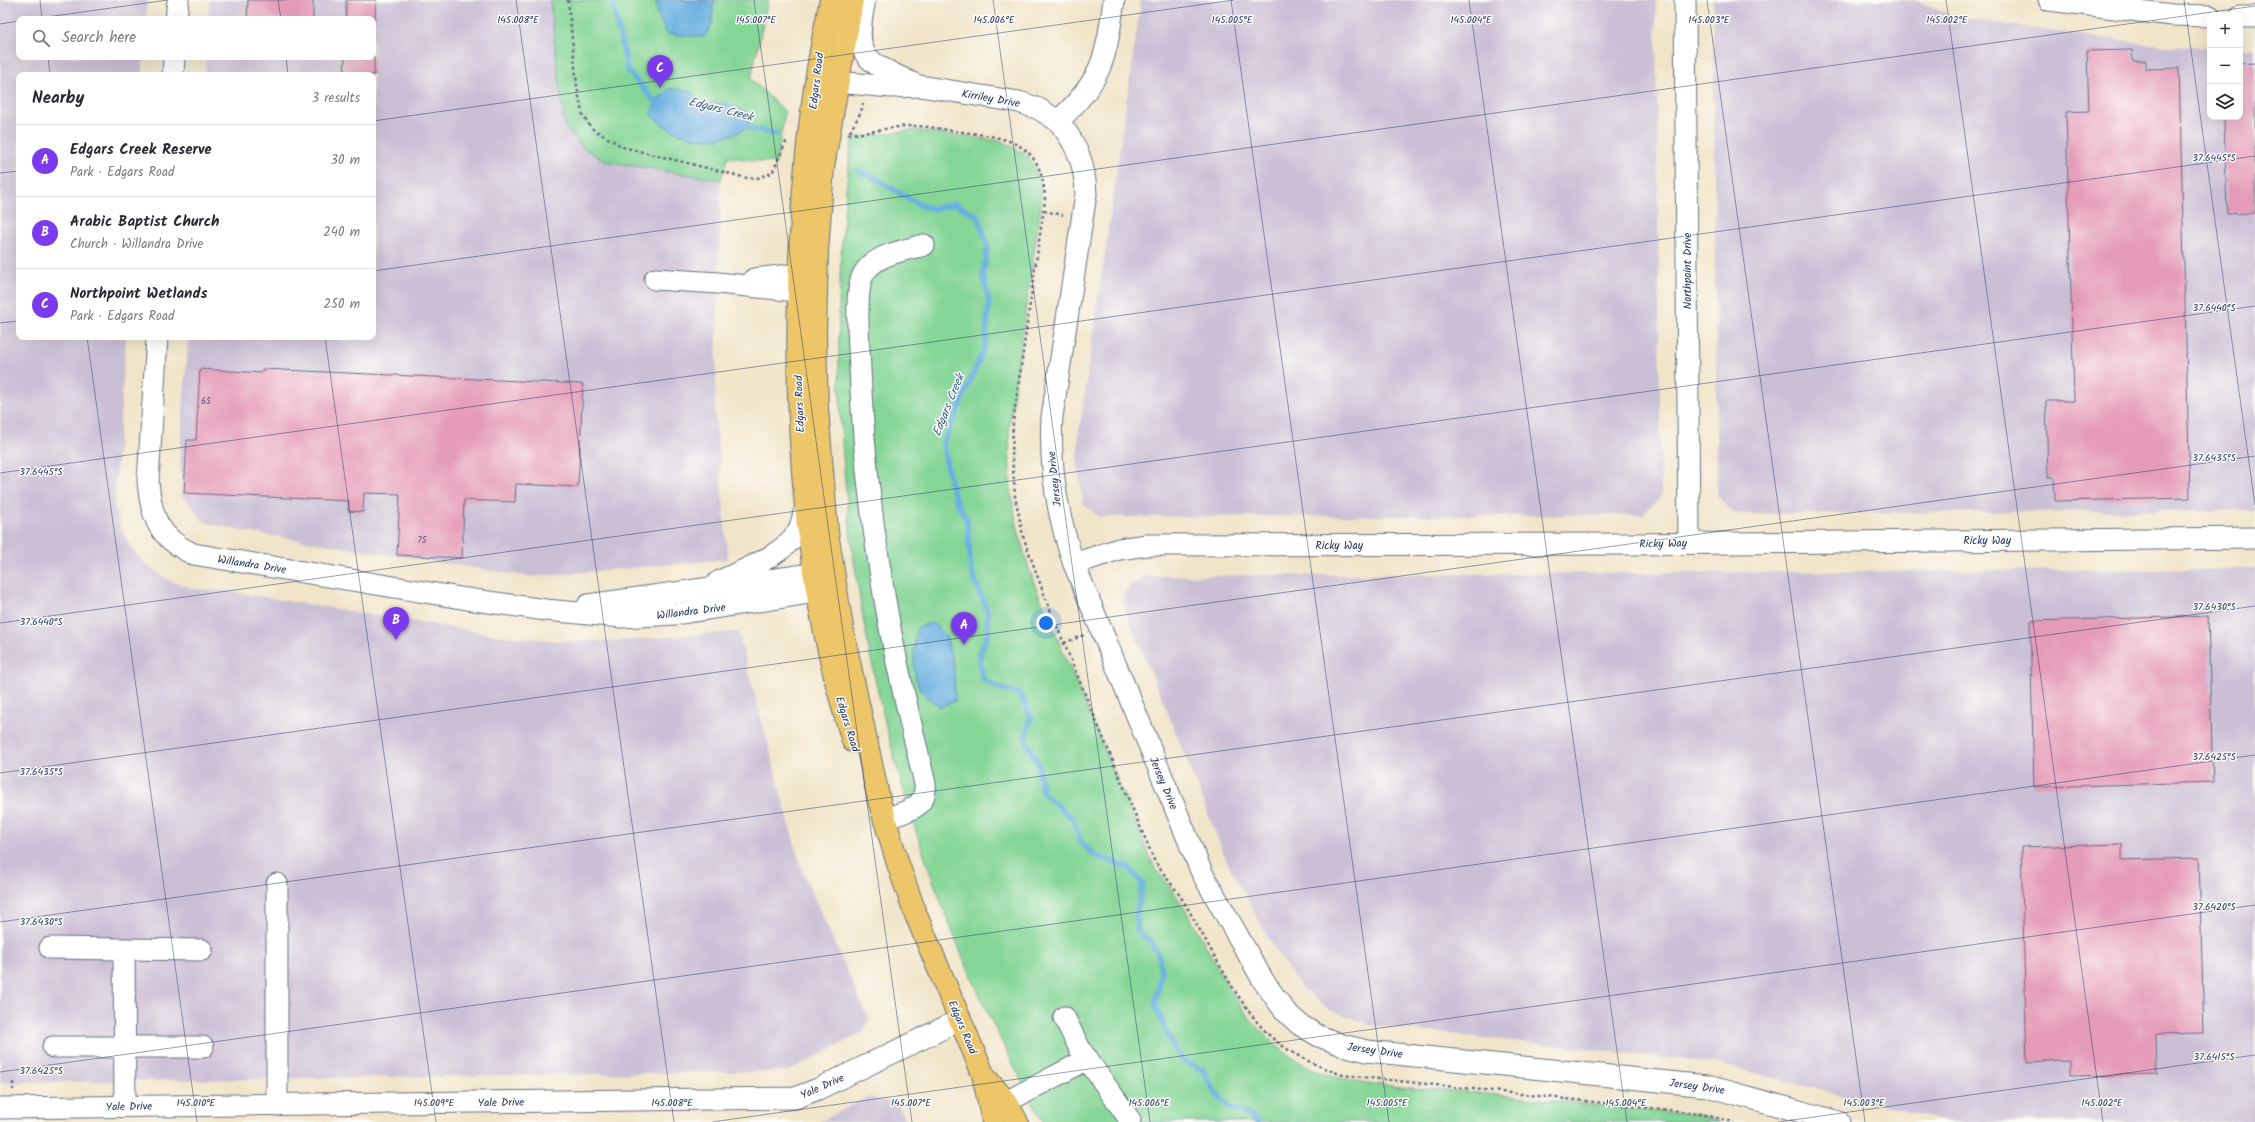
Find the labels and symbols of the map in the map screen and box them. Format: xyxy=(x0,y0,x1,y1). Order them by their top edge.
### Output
text: 145.008°E xyxy=(497,12,540,28)
text: 145.007°E xyxy=(736,12,777,28)
text: 145.006°E xyxy=(973,12,1016,28)
text: 145.005°E xyxy=(1212,12,1254,28)
text: 145.004°E xyxy=(1450,12,1493,28)
text: 145.003°E xyxy=(1688,12,1731,28)
text: 145.002°E xyxy=(1926,12,1969,28)
street label: Edgars Road xyxy=(805,51,829,111)
pin: C xyxy=(647,55,673,88)
street label: Kirriley Drive xyxy=(960,85,1022,113)
water label: Edgars Creek xyxy=(687,92,757,127)
text: 37.6445°S xyxy=(2192,150,2236,166)
street label: Northpoint Drive xyxy=(1679,233,1697,309)
text: 37.6440°S xyxy=(2193,300,2236,316)
water label: Edgars Creek xyxy=(927,369,970,439)
street label: Edgars Road xyxy=(790,375,810,433)
house number: 65 xyxy=(201,394,212,409)
street label: Jersey Drive xyxy=(1043,450,1067,508)
text: 37.6435°S xyxy=(2192,450,2236,466)
text: 37.6445°S xyxy=(19,464,63,480)
street label: Ricky Way xyxy=(1963,532,2012,550)
house number: 75 xyxy=(418,533,428,548)
street label: Ricky Way xyxy=(1639,535,1688,553)
street label: Ricky Way xyxy=(1315,537,1364,555)
street label: Willandra Drive xyxy=(216,551,288,579)
street label: Willandra Drive xyxy=(656,599,727,625)
text: 37.6430°S xyxy=(2192,599,2236,615)
pin: B xyxy=(383,607,409,640)
pin: A xyxy=(951,612,977,645)
your location xyxy=(1036,613,1056,633)
text: 37.6440°S xyxy=(20,614,63,630)
street label: Edgars Road xyxy=(830,694,864,755)
text: 37.6425°S xyxy=(2192,749,2237,765)
street label: Jersey Drive xyxy=(1144,754,1182,813)
text: 37.6435°S xyxy=(19,764,63,780)
text: 37.6420°S xyxy=(2192,899,2236,915)
text: 37.6430°S xyxy=(19,914,63,930)
street label: Edgars Road xyxy=(943,998,982,1058)
street label: Jersey Drive xyxy=(1346,1038,1404,1064)
text: 37.6415°S xyxy=(2194,1049,2235,1065)
text: 37.6425°S xyxy=(19,1063,64,1079)
street label: Yale Drive xyxy=(798,1069,847,1105)
street label: Jersey Drive xyxy=(1668,1074,1726,1100)
street label: Yale Drive xyxy=(478,1094,524,1112)
text: 145.010°E xyxy=(177,1095,217,1111)
text: 145.009°E xyxy=(414,1095,455,1111)
text: 145.008°E xyxy=(651,1095,694,1111)
text: 145.007°E xyxy=(891,1095,932,1111)
text: 145.006°E xyxy=(1128,1095,1171,1111)
text: 145.005°E xyxy=(1367,1095,1409,1111)
text: 145.004°E xyxy=(1605,1095,1648,1111)
text: 145.003°E xyxy=(1843,1095,1886,1111)
text: 145.002°E xyxy=(2081,1095,2124,1111)
street label: Yale Drive xyxy=(106,1098,152,1116)

